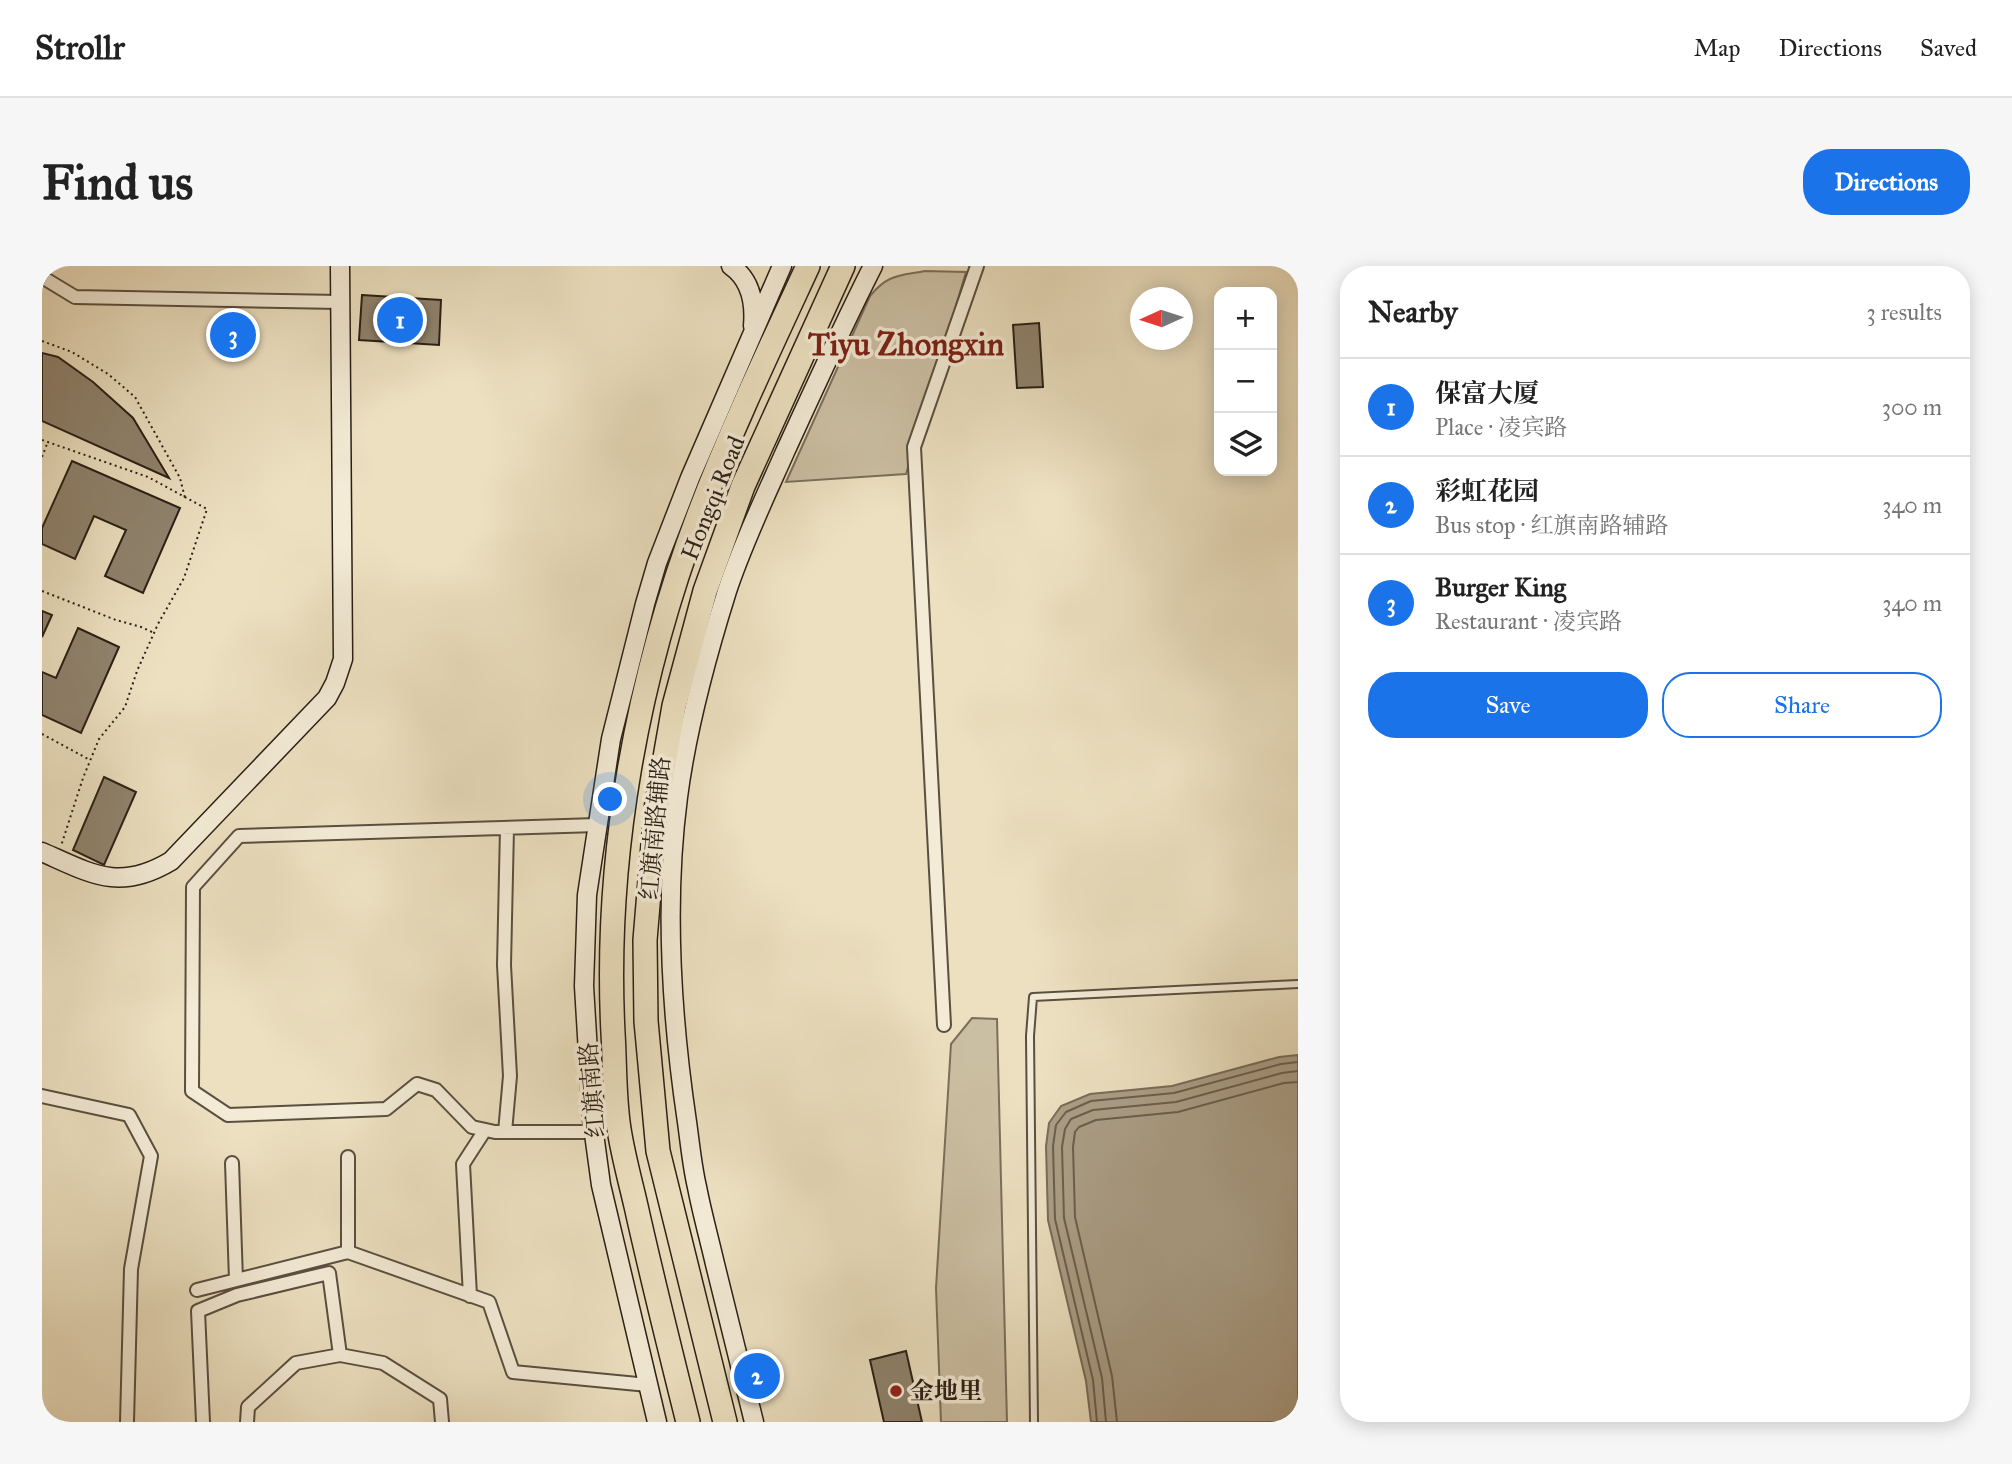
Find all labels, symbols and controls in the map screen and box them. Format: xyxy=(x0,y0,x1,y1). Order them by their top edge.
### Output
text: Strollr xyxy=(35,28,125,68)
text: Map xyxy=(1694,33,1741,63)
text: Directions xyxy=(1779,33,1882,63)
text: Saved xyxy=(1920,33,1977,63)
button: Directions xyxy=(1803,149,1970,215)
text: Find us xyxy=(42,153,193,212)
north arrow xyxy=(1130,287,1193,350)
map controls xyxy=(1214,287,1277,476)
button: + xyxy=(1214,287,1277,350)
pin: 1 xyxy=(377,294,423,346)
text: Nearby xyxy=(1368,294,1458,330)
text: 3 results xyxy=(1866,298,1942,326)
pin: 3 xyxy=(210,309,256,361)
district label: Tiyu Zhongxin xyxy=(808,325,1005,364)
button: − xyxy=(1214,350,1277,413)
text: 保富大厦 xyxy=(1435,377,1539,409)
text: 1 xyxy=(1386,393,1396,421)
text: 300 m xyxy=(1882,393,1942,421)
button: layers xyxy=(1214,413,1277,476)
text: Place · 凌宾路 xyxy=(1435,413,1567,441)
street label: Hongqi Road xyxy=(674,432,752,564)
text: 彩虹花园 xyxy=(1435,475,1539,507)
text: 2 xyxy=(1385,491,1397,519)
text: 340 m xyxy=(1882,491,1942,519)
text: Bus stop · 红旗南路辅路 xyxy=(1435,511,1669,539)
text: Burger King xyxy=(1435,571,1566,603)
text: 3 xyxy=(1386,589,1396,617)
text: 340 m xyxy=(1882,589,1942,617)
text: Restaurant · 凌宾路 xyxy=(1435,607,1622,635)
button: Save xyxy=(1368,672,1648,738)
button: Share xyxy=(1662,672,1942,738)
street label: 红旗南路辅路 xyxy=(634,755,676,901)
your location xyxy=(593,782,627,816)
street label: 红旗南路 xyxy=(573,1041,611,1139)
pin: 2 xyxy=(734,1350,780,1402)
place label: 金地里 xyxy=(910,1376,982,1406)
marker: 金地里 xyxy=(888,1383,904,1399)

